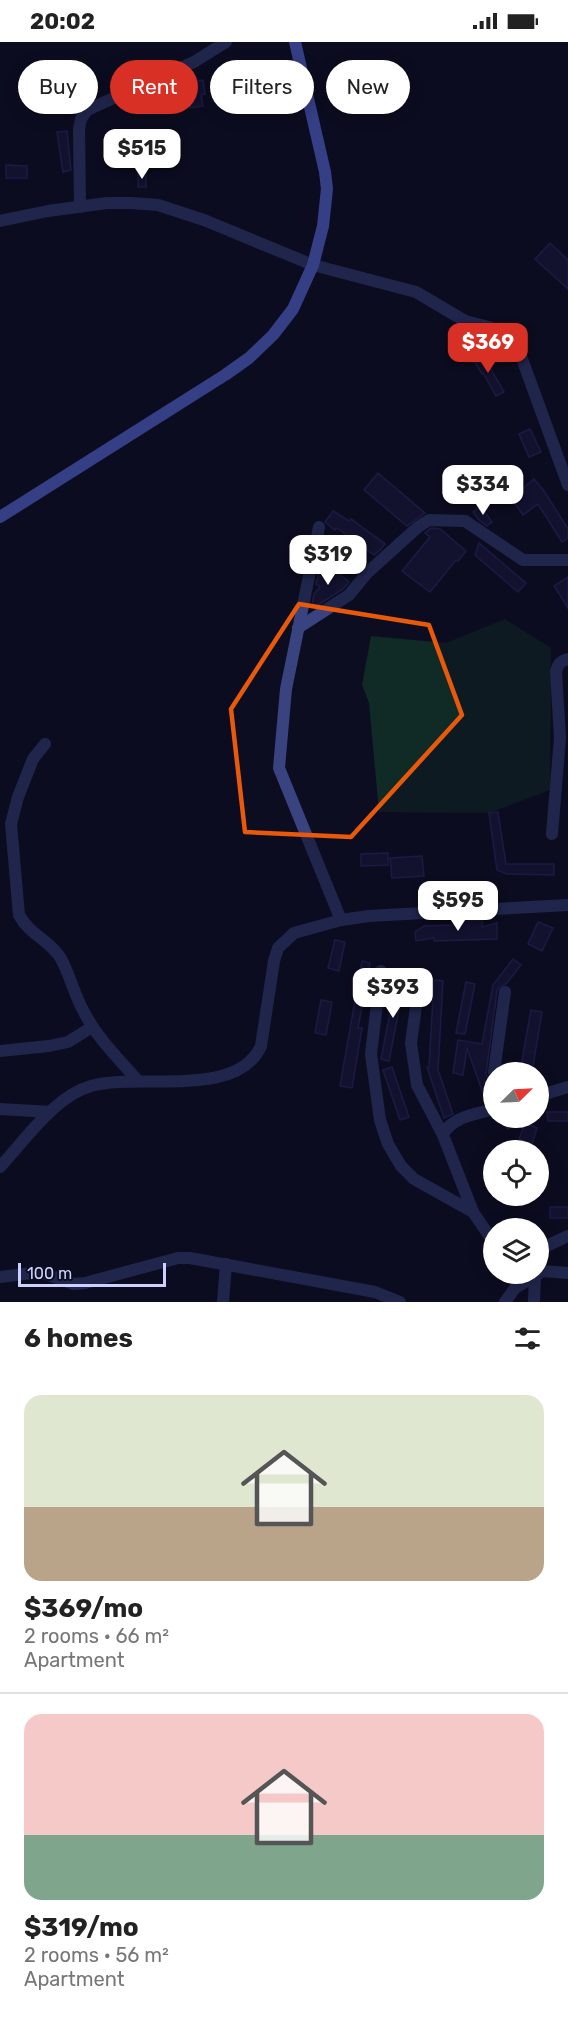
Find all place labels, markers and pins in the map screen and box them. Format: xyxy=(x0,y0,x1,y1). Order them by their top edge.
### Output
pin: $515 xyxy=(106,129,178,180)
pin: $369 xyxy=(452,323,524,374)
pin: $334 xyxy=(447,465,519,516)
pin: $319 xyxy=(292,535,364,586)
pin: $595 xyxy=(422,881,494,932)
pin: $393 xyxy=(357,968,429,1019)

